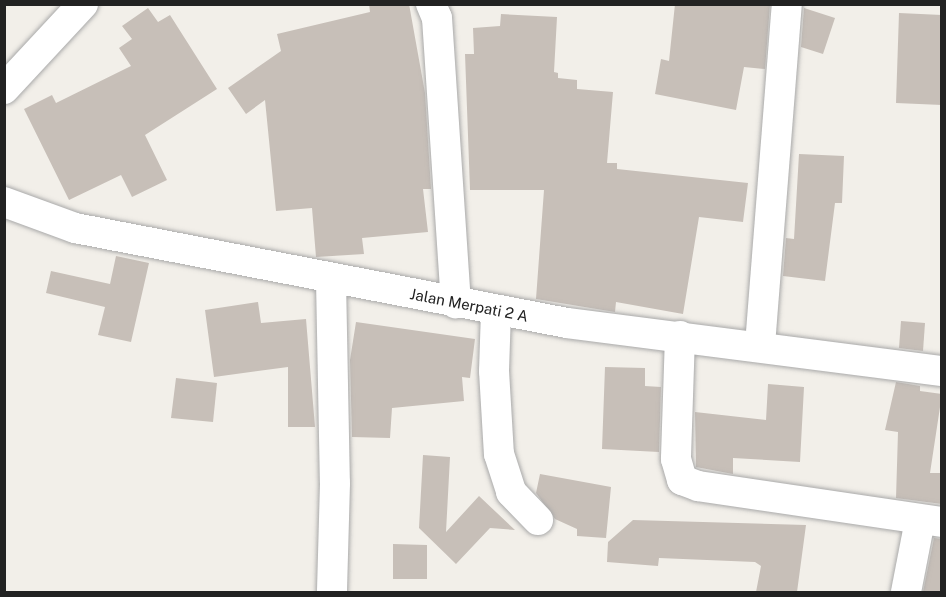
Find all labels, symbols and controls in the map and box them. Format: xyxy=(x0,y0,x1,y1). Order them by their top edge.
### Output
street label: Jalan Merpati 2 A xyxy=(408,285,530,325)

